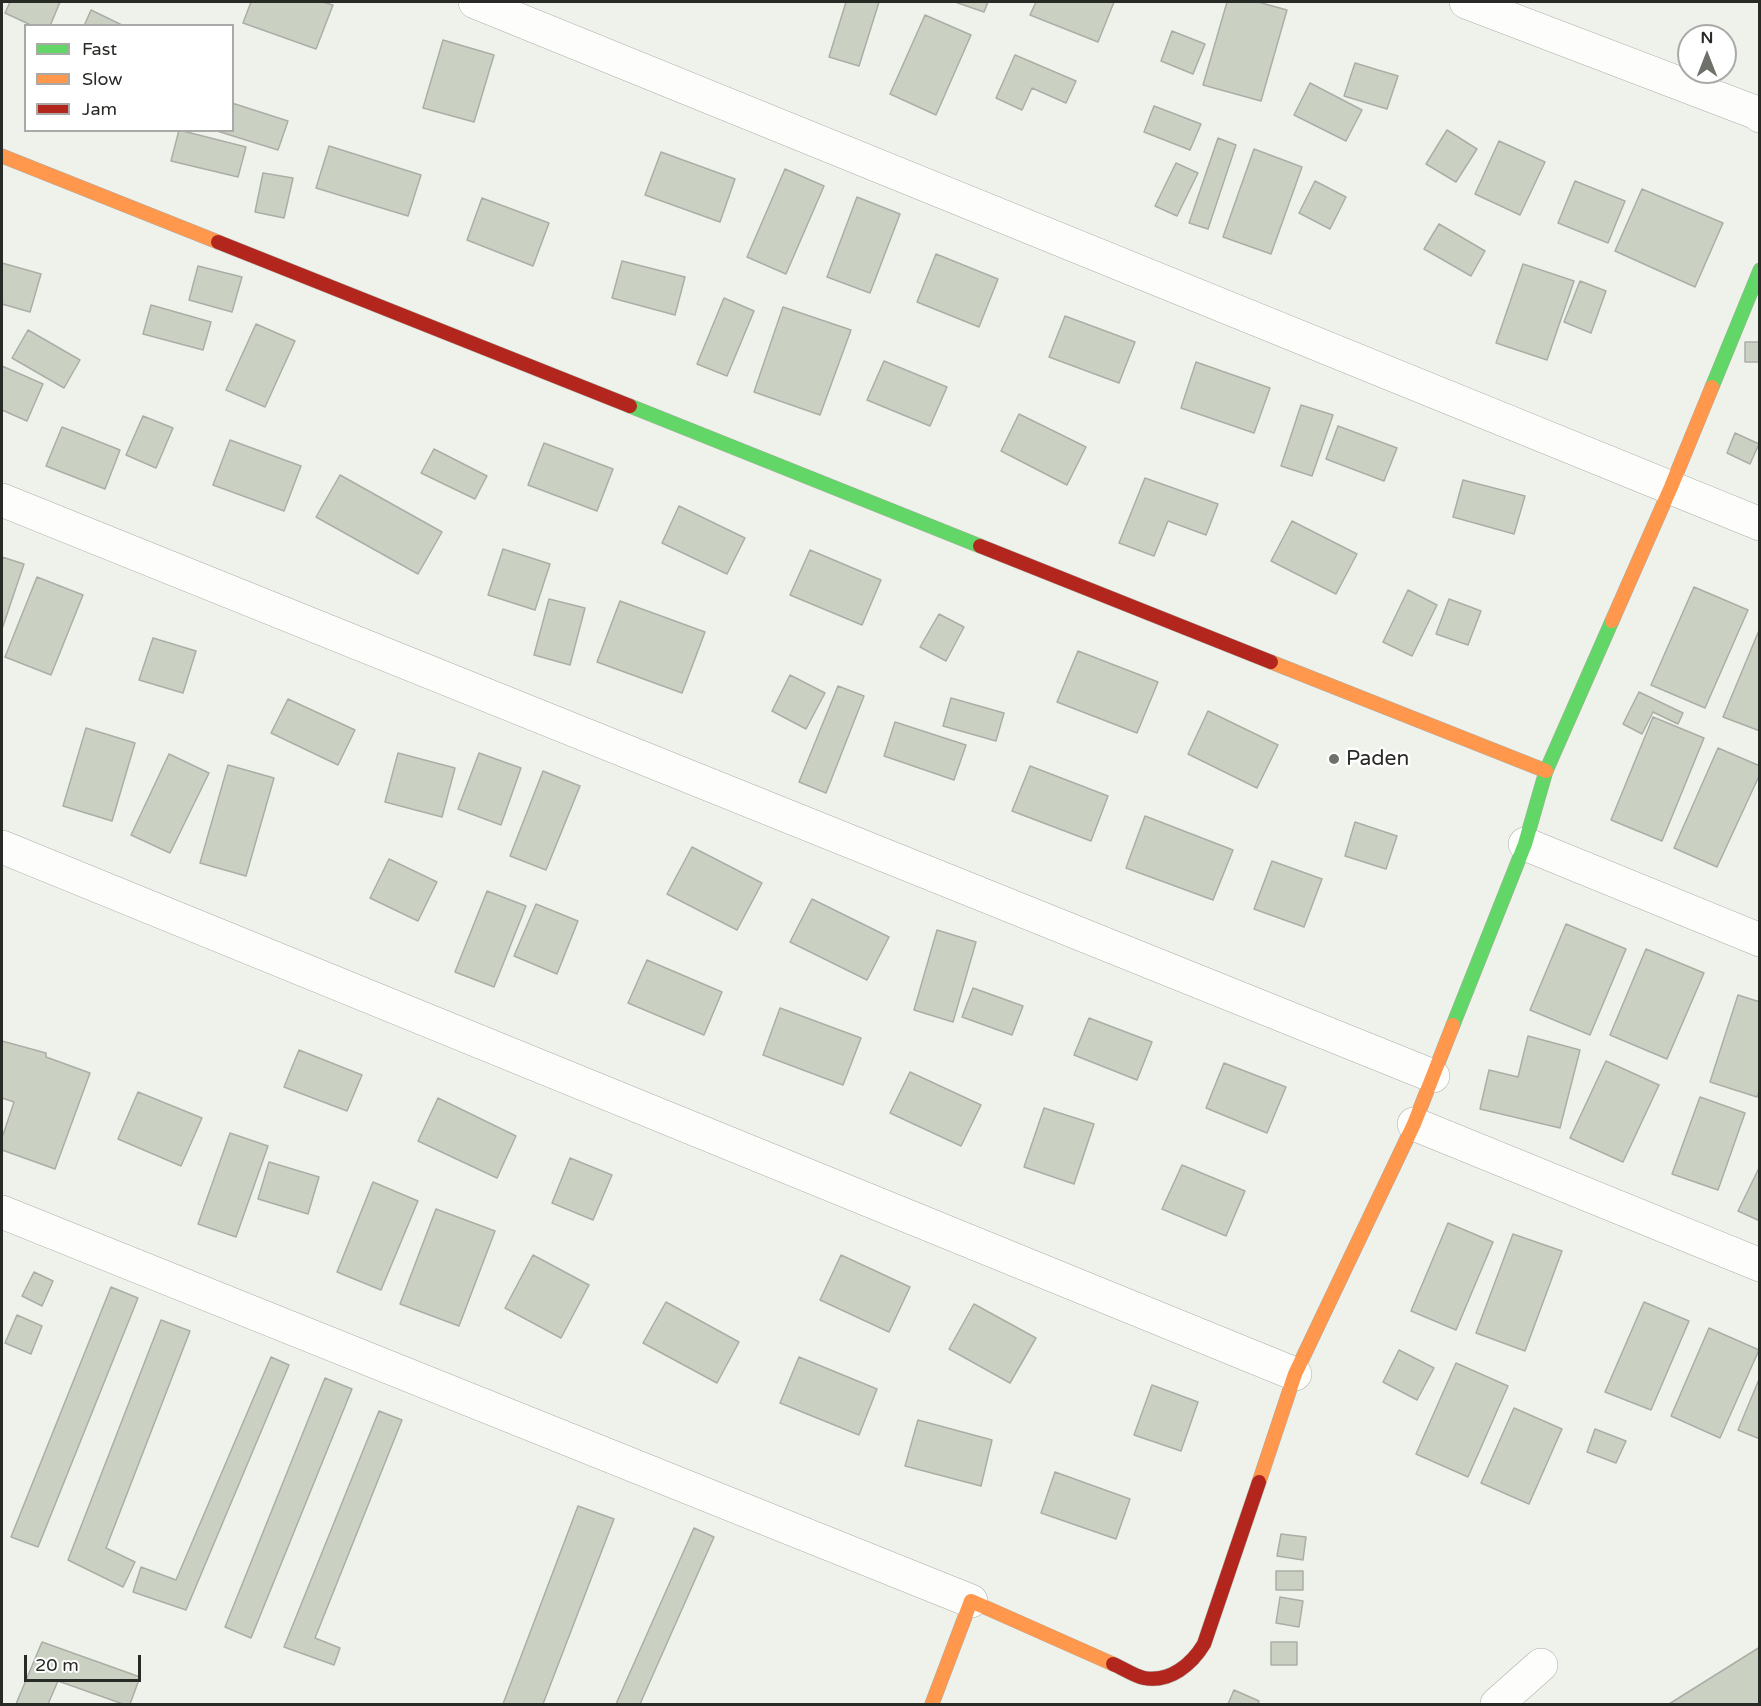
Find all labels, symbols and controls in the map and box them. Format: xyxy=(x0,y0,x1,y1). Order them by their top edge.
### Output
legend xyxy=(24,24,234,132)
north arrow xyxy=(1677,24,1737,84)
text: N xyxy=(1701,28,1713,48)
text: Fast xyxy=(82,38,117,60)
text: Slow xyxy=(82,68,123,90)
text: Jam xyxy=(82,98,117,120)
place label: Paden xyxy=(1346,746,1409,772)
marker: Paden xyxy=(1327,752,1341,766)
scale bar xyxy=(27,1643,144,1681)
text: 20 m xyxy=(35,1654,79,1676)

